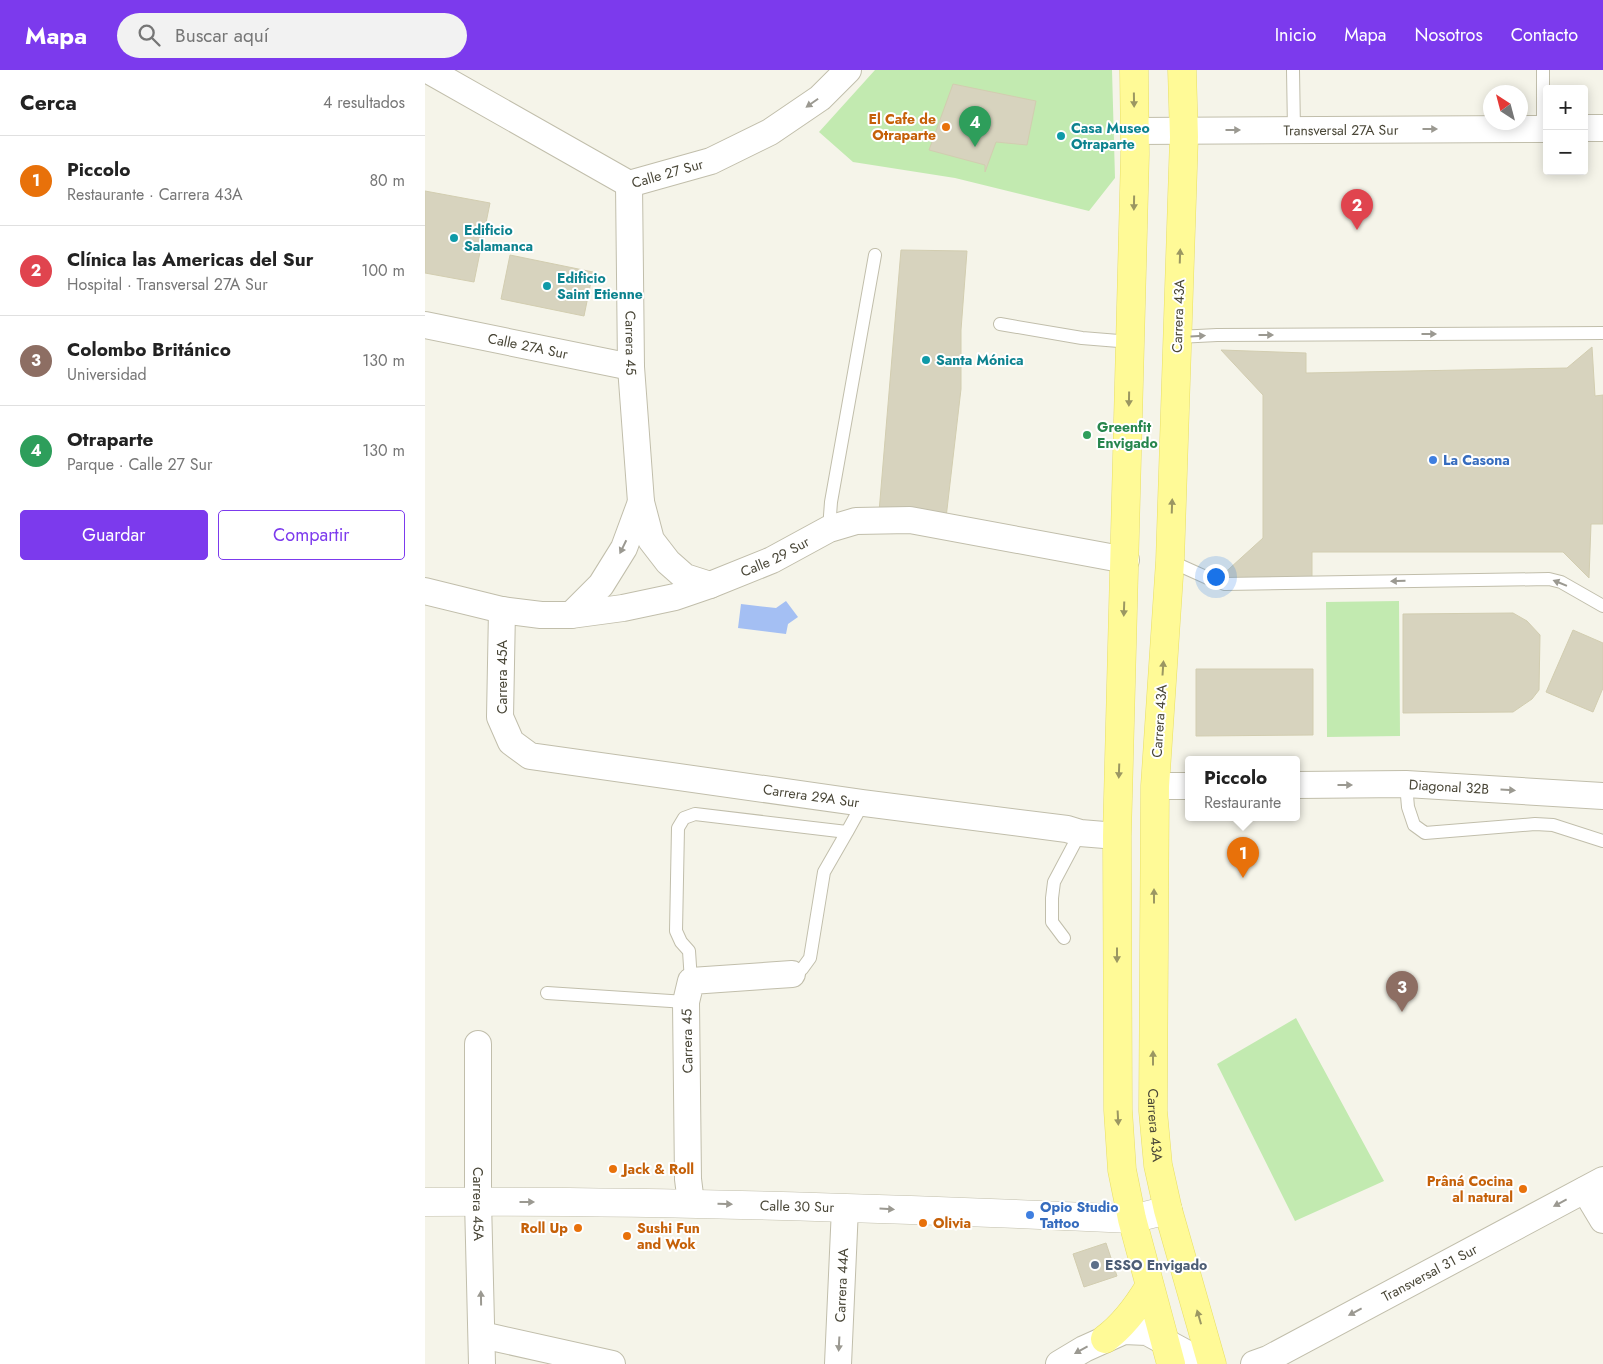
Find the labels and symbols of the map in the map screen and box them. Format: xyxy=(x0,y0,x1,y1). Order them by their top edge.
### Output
north arrow xyxy=(1483,85,1528,130)
one-way arrow xyxy=(1131,93,1139,109)
one-way arrow xyxy=(805,98,819,108)
pin: 4 xyxy=(959,106,991,147)
place label: El Cafe de Otraparte xyxy=(869,109,936,145)
place label: Casa Museo Otraparte xyxy=(1071,118,1150,154)
street label: Transversal 27A Sur xyxy=(1283,120,1399,140)
marker: El Cafe de Otraparte xyxy=(940,121,952,133)
one-way arrow xyxy=(1422,125,1438,133)
one-way arrow xyxy=(1225,126,1241,134)
marker: Casa Museo Otraparte xyxy=(1055,130,1067,142)
street label: Calle 27 Sur xyxy=(629,154,706,193)
pin: 2 xyxy=(1341,189,1373,230)
one-way arrow xyxy=(1130,195,1138,211)
place label: Edificio Salamanca xyxy=(464,220,533,256)
marker: Edificio Salamanca xyxy=(448,232,460,244)
one-way arrow xyxy=(1177,248,1185,264)
place label: Edificio Saint Etienne xyxy=(557,268,643,304)
street label: Carrera 43A xyxy=(1167,278,1189,353)
marker: Edificio Saint Etienne xyxy=(541,280,553,292)
street label: Carrera 45 xyxy=(620,310,642,376)
street label: Calle 27A Sur xyxy=(486,328,570,364)
one-way arrow xyxy=(1421,330,1437,338)
one-way arrow xyxy=(1190,331,1206,339)
one-way arrow xyxy=(1258,331,1274,339)
place label: Santa Mónica xyxy=(936,350,1024,370)
marker: Santa Mónica xyxy=(920,354,932,366)
one-way arrow xyxy=(1125,392,1133,408)
place label: Greenfit Envigado xyxy=(1097,417,1158,453)
marker: Greenfit Envigado xyxy=(1081,429,1093,441)
place label: La Casona xyxy=(1443,450,1510,470)
marker: La Casona xyxy=(1427,454,1439,466)
one-way arrow xyxy=(1168,498,1176,514)
street label: Calle 29 Sur xyxy=(737,532,813,582)
one-way arrow xyxy=(619,540,628,555)
your location xyxy=(1203,564,1229,590)
one-way arrow xyxy=(1390,578,1406,586)
one-way arrow xyxy=(1553,579,1567,587)
one-way arrow xyxy=(1120,601,1128,617)
street label: Carrera 45A xyxy=(492,639,512,714)
one-way arrow xyxy=(1159,660,1167,676)
street label: Carrera 43A xyxy=(1146,683,1172,758)
one-way arrow xyxy=(1115,764,1123,780)
street label: Diagonal 32B xyxy=(1408,774,1490,799)
street label: Carrera 29A Sur xyxy=(762,779,861,812)
one-way arrow xyxy=(1338,781,1354,789)
one-way arrow xyxy=(1500,787,1516,795)
pin: 1 xyxy=(1227,837,1259,878)
one-way arrow xyxy=(1150,887,1158,903)
one-way arrow xyxy=(1113,947,1121,963)
pin: 3 xyxy=(1386,971,1418,1012)
street label: Carrera 45 xyxy=(676,1008,698,1074)
one-way arrow xyxy=(1149,1050,1157,1066)
street label: Carrera 43A xyxy=(1143,1088,1168,1163)
one-way arrow xyxy=(1115,1110,1123,1126)
place label: Jack & Roll xyxy=(620,1159,694,1179)
marker: Jack & Roll xyxy=(607,1163,619,1175)
street label: Carrera 45A xyxy=(468,1167,489,1242)
place label: Prâná Cocina al natural xyxy=(1427,1171,1513,1207)
marker: Prâná Cocina al natural xyxy=(1517,1183,1529,1195)
street label: Calle 30 Sur xyxy=(760,1195,835,1217)
place label: Opio Studio Tattoo xyxy=(1040,1197,1118,1233)
one-way arrow xyxy=(519,1198,535,1206)
one-way arrow xyxy=(1553,1199,1567,1207)
one-way arrow xyxy=(717,1200,733,1208)
one-way arrow xyxy=(879,1205,895,1213)
marker: Opio Studio Tattoo xyxy=(1024,1209,1036,1221)
place label: Olivia xyxy=(933,1213,971,1233)
marker: Olivia xyxy=(917,1217,929,1229)
place label: Roll Up xyxy=(520,1218,568,1238)
place label: Sushi Fun and Wok xyxy=(637,1218,700,1254)
marker: Roll Up xyxy=(572,1222,584,1234)
marker: Sushi Fun and Wok xyxy=(621,1230,633,1242)
street label: Transversal 31 Sur xyxy=(1378,1239,1481,1306)
street label: Carrera 44A xyxy=(830,1247,853,1323)
place label: ESSO Envigado xyxy=(1105,1255,1207,1275)
marker: ESSO Envigado xyxy=(1089,1259,1101,1271)
one-way arrow xyxy=(477,1290,485,1306)
one-way arrow xyxy=(1348,1308,1362,1317)
one-way arrow xyxy=(1195,1310,1203,1325)
one-way arrow xyxy=(835,1336,843,1352)
one-way arrow xyxy=(1075,1346,1088,1355)

